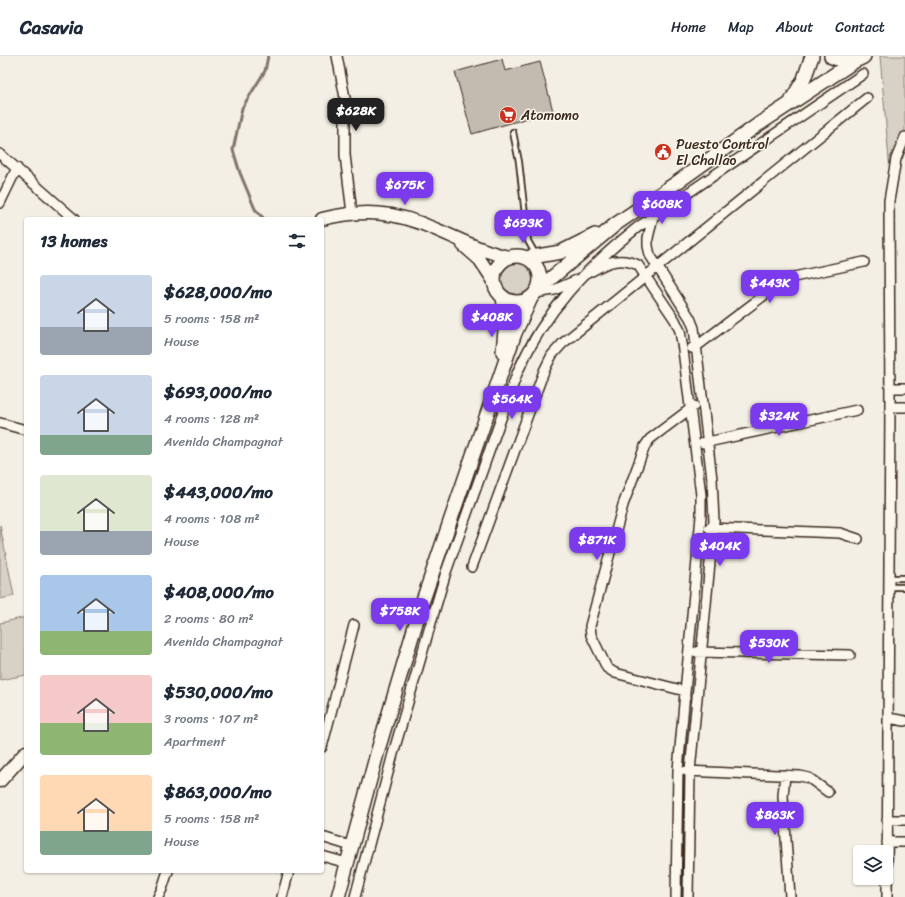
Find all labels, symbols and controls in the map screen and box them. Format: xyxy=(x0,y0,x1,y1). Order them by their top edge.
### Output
text: Casavia xyxy=(20,11,83,44)
text: Home xyxy=(671,15,706,40)
text: Map xyxy=(728,15,754,40)
text: About xyxy=(776,15,813,40)
text: Contact xyxy=(835,15,885,40)
pin: $628K xyxy=(328,98,384,132)
text: $628K xyxy=(336,99,376,122)
place label: Atomomo xyxy=(520,103,579,128)
supermarket icon: Atomomo xyxy=(498,105,518,125)
place label: Puesto Control El Challao xyxy=(676,132,770,173)
public building icon: Puesto Control El Challao xyxy=(653,142,673,162)
pin: $675K xyxy=(377,172,433,206)
text: $675K xyxy=(385,173,425,196)
pin: $608K xyxy=(634,191,690,225)
text: $608K xyxy=(642,192,682,215)
pin: $693K xyxy=(495,210,551,244)
text: $693K xyxy=(503,211,543,234)
text: 13 homes xyxy=(40,226,107,256)
icon: filters xyxy=(286,230,308,252)
pin: $443K xyxy=(742,270,798,304)
text: $443K xyxy=(750,271,790,294)
text: $628,000/mo xyxy=(164,277,272,307)
icon: home xyxy=(72,291,120,339)
pin: $408K xyxy=(464,304,520,338)
text: $408K xyxy=(472,305,512,328)
text: 5 rooms · 158 m² xyxy=(164,307,259,330)
text: House xyxy=(164,330,199,353)
text: $693,000/mo xyxy=(164,377,272,407)
pin: $564K xyxy=(484,386,540,420)
text: $564K xyxy=(492,387,532,410)
icon: home xyxy=(72,391,120,439)
pin: $324K xyxy=(751,403,807,437)
text: $324K xyxy=(759,404,799,427)
text: 4 rooms · 128 m² xyxy=(164,407,259,430)
text: Avenida Champagnat xyxy=(164,430,283,453)
text: $443,000/mo xyxy=(164,477,273,507)
icon: home xyxy=(72,491,120,539)
text: 4 rooms · 108 m² xyxy=(164,507,260,530)
pin: $871K xyxy=(569,527,625,561)
text: $871K xyxy=(578,528,616,551)
text: House xyxy=(164,530,199,553)
pin: $404K xyxy=(692,533,748,567)
text: $404K xyxy=(699,534,741,557)
text: $408,000/mo xyxy=(164,577,274,607)
icon: home xyxy=(72,591,120,639)
pin: $758K xyxy=(372,598,428,632)
text: $758K xyxy=(380,599,420,622)
text: 2 rooms · 80 m² xyxy=(164,607,254,630)
text: Avenida Champagnat xyxy=(164,630,283,653)
pin: $530K xyxy=(741,630,797,664)
text: $530K xyxy=(749,631,789,654)
text: $530,000/mo xyxy=(164,677,273,707)
icon: home xyxy=(72,691,120,739)
text: 3 rooms · 107 m² xyxy=(164,707,258,730)
text: Apartment xyxy=(164,730,225,753)
text: $863,000/mo xyxy=(164,777,272,807)
icon: home xyxy=(72,791,120,839)
pin: $863K xyxy=(747,802,803,836)
text: $863K xyxy=(755,803,795,826)
text: 5 rooms · 158 m² xyxy=(164,807,259,830)
text: House xyxy=(164,830,199,853)
map controls xyxy=(853,845,893,885)
button: layers xyxy=(853,845,893,885)

